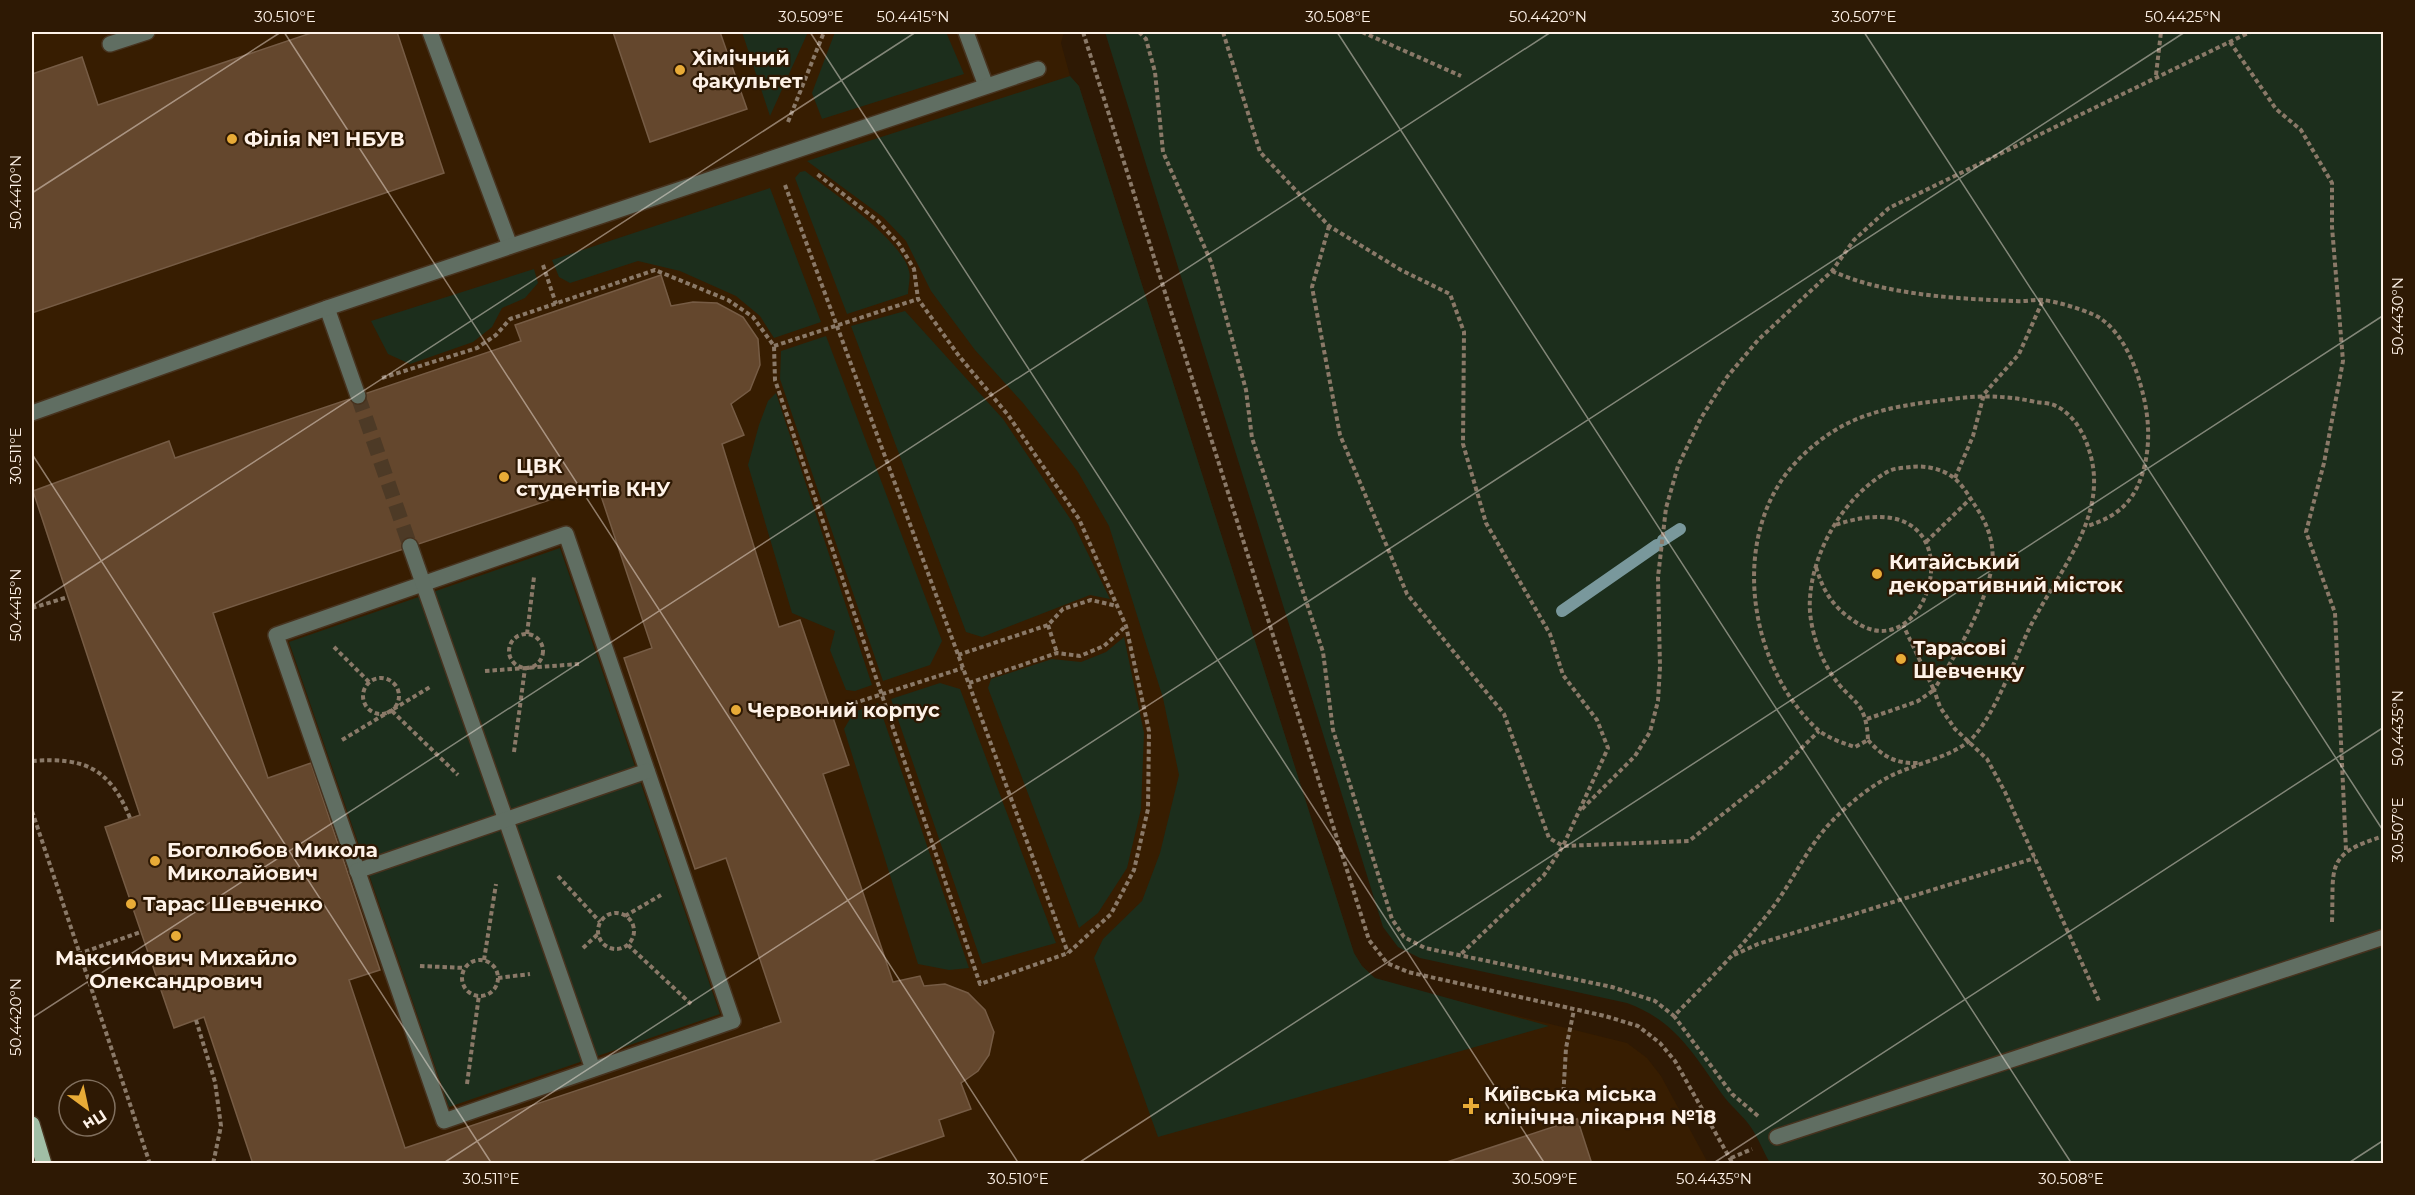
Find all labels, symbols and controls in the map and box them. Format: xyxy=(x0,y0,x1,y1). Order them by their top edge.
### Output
text: 30.510°E xyxy=(254,7,316,26)
text: 30.509°E xyxy=(778,7,844,26)
text: 50.4415°N xyxy=(877,7,949,26)
text: 30.508°E xyxy=(1305,7,1371,26)
text: 50.4420°N xyxy=(1509,7,1587,26)
text: 30.507°E xyxy=(1832,7,1896,26)
text: 50.4425°N xyxy=(2145,7,2221,26)
place label: Хімічний факультет xyxy=(692,46,803,93)
marker: Хімічний факультет xyxy=(673,63,687,77)
place label: Філія №1 НБУВ xyxy=(244,127,405,151)
marker: Філія №1 НБУВ xyxy=(225,132,239,146)
text: 50.4410°N xyxy=(6,155,25,229)
text: 50.4430°N xyxy=(2388,277,2407,355)
text: 30.511°E xyxy=(6,427,25,485)
place label: ЦВК студентів КНУ xyxy=(516,454,671,501)
marker: ЦВК студентів КНУ xyxy=(497,470,511,484)
place label: Китайський декоративний місток xyxy=(1889,550,2123,597)
marker: Китайський декоративний місток xyxy=(1870,567,1884,581)
text: 50.4415°N xyxy=(6,569,25,641)
place label: Тарасові Шевченку xyxy=(1913,636,2025,683)
marker: Тарасові Шевченку xyxy=(1894,652,1908,666)
text: 50.4435°N xyxy=(2388,690,2407,766)
place label: Червоний корпус xyxy=(748,698,940,722)
marker: Червоний корпус xyxy=(729,703,743,717)
text: 30.507°E xyxy=(2388,798,2407,862)
place label: Боголюбов Микола Миколайович xyxy=(167,838,378,885)
marker: Боголюбов Микола Миколайович xyxy=(148,854,162,868)
place label: Тарас Шевченко xyxy=(143,892,323,916)
marker: Тарас Шевченко xyxy=(124,897,138,911)
marker: Максимович Михайло Олександрович xyxy=(169,929,183,943)
place label: Максимович Михайло Олександрович xyxy=(55,946,297,993)
text: 50.4420°N xyxy=(6,978,25,1056)
north arrow xyxy=(57,1078,117,1138)
place label: Київська міська клінічна лікарня №18 xyxy=(1484,1082,1717,1129)
marker: Київська міська клінічна лікарня №18 xyxy=(1462,1097,1480,1115)
text: Пн xyxy=(80,1106,110,1135)
text: 30.511°E xyxy=(462,1169,520,1188)
text: 30.510°E xyxy=(987,1169,1049,1188)
text: 30.509°E xyxy=(1512,1169,1578,1188)
text: 50.4435°N xyxy=(1676,1169,1752,1188)
text: 30.508°E xyxy=(2038,1169,2104,1188)

